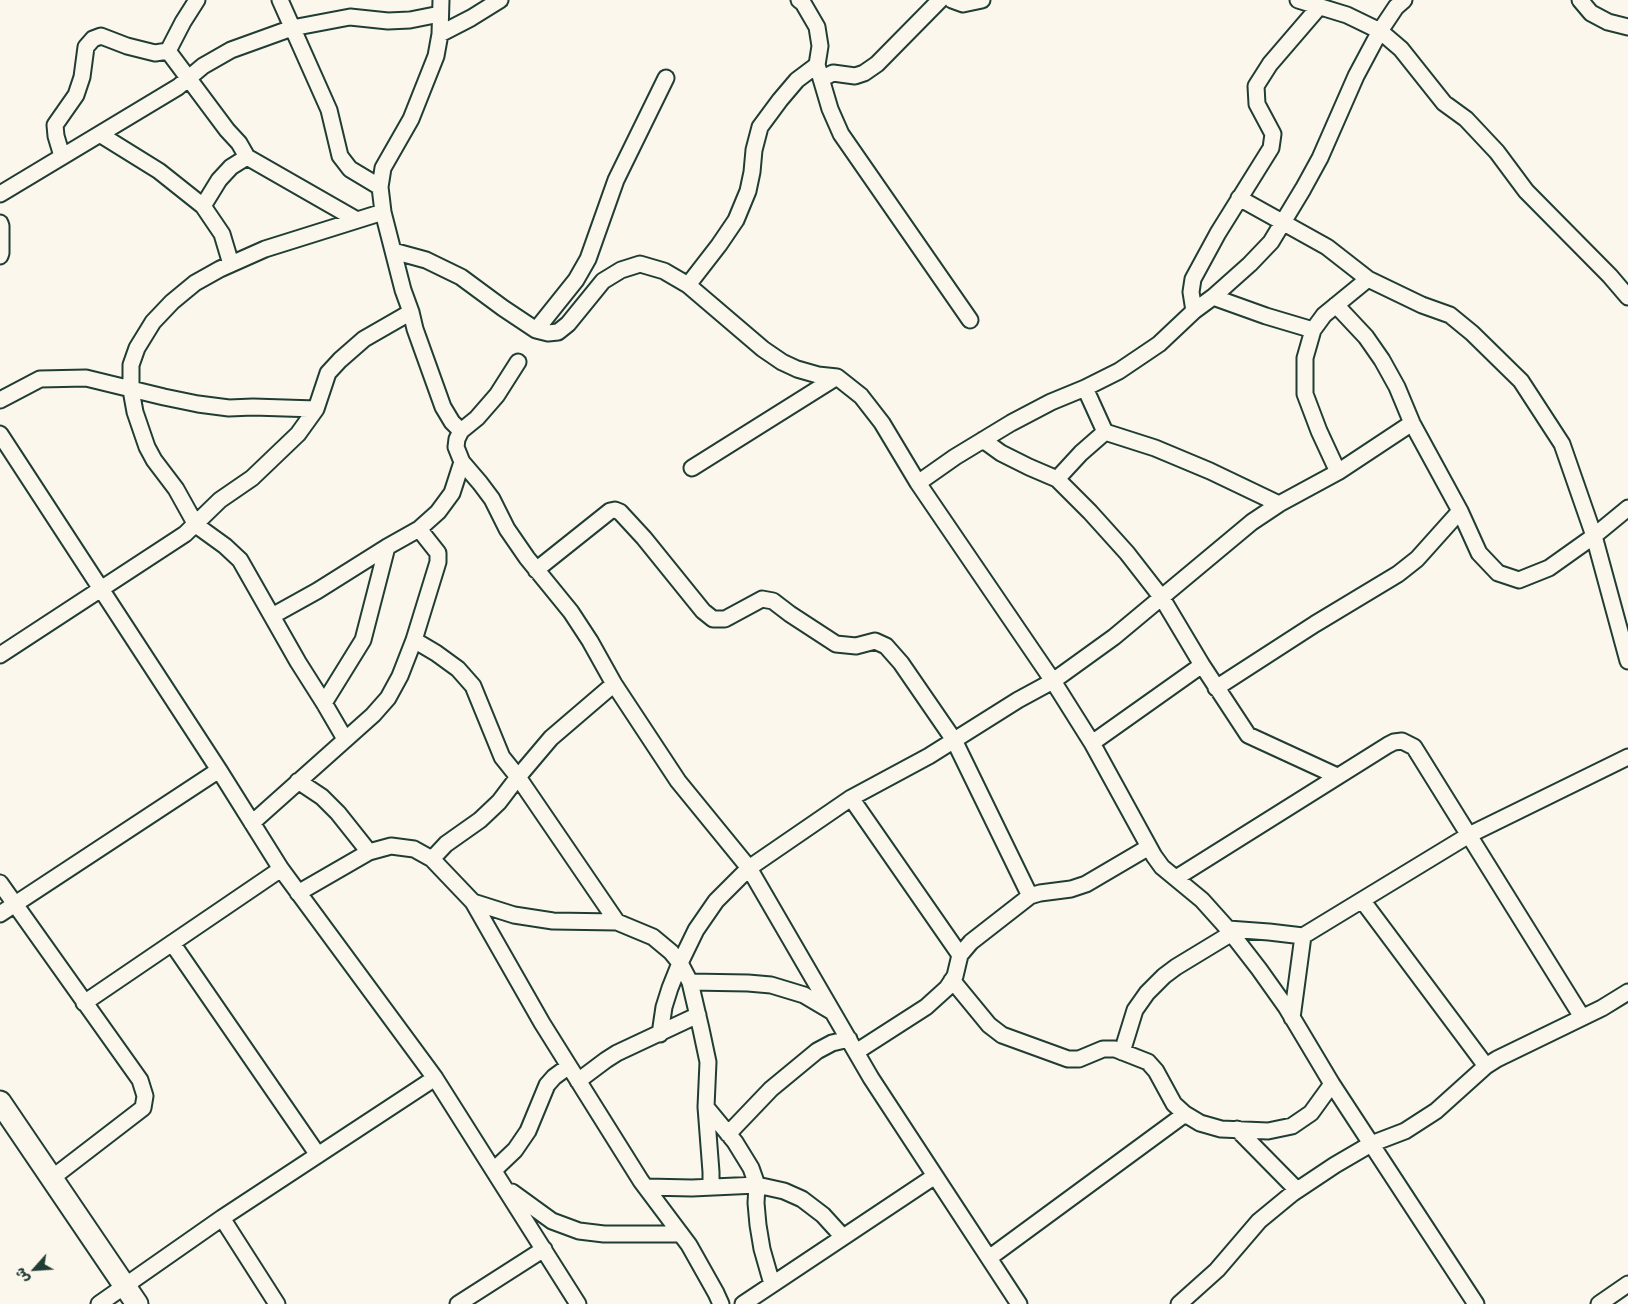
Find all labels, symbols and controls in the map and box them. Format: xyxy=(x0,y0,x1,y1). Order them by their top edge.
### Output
north arrow xyxy=(10,1244,60,1294)
text: ش xyxy=(9,1265,33,1287)

